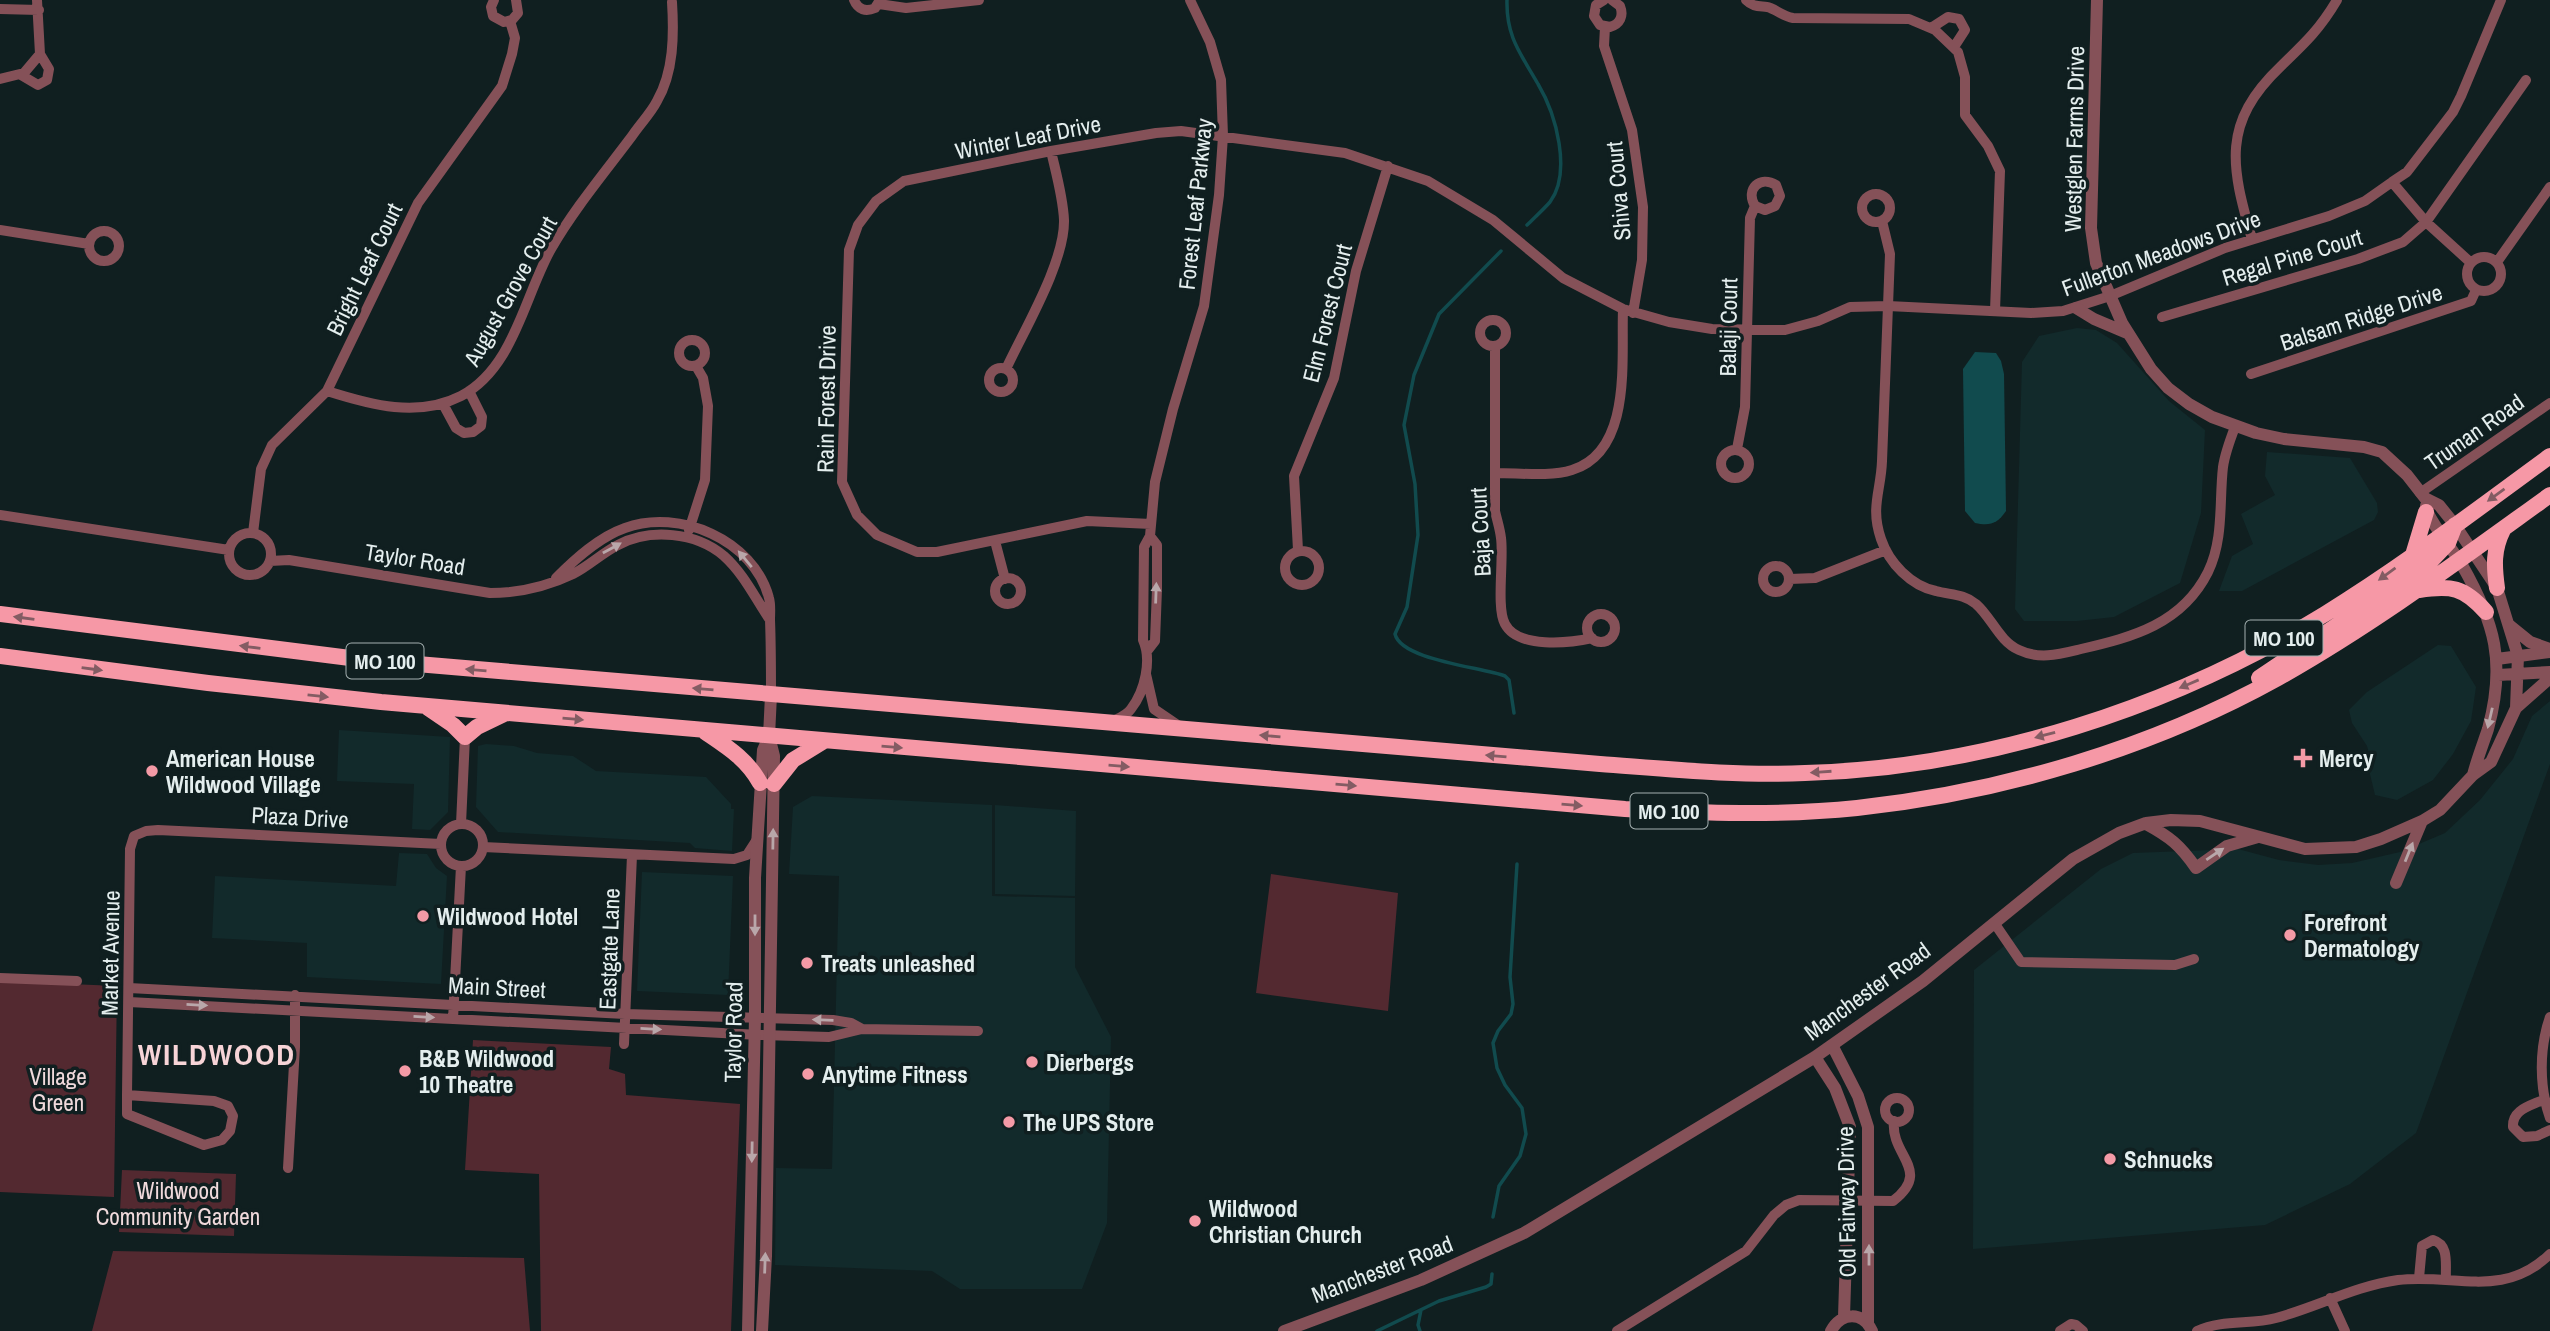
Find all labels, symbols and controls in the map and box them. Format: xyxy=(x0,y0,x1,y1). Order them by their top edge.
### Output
street label: Westglen Farms Drive xyxy=(2057,46,2091,232)
street label: Winter Leaf Drive xyxy=(952,108,1104,166)
street label: Forest Leaf Parkway xyxy=(1171,116,1219,291)
street label: Shiva Court xyxy=(1598,140,1638,242)
street label: Bright Leaf Court xyxy=(319,198,409,340)
street label: Fullerton Meadows Drive xyxy=(2057,203,2265,303)
street label: August Grove Court xyxy=(456,211,564,372)
street label: Regal Pine Court xyxy=(2218,221,2366,293)
street label: Elm Forest Court xyxy=(1295,241,1359,385)
street label: Balsam Ridge Drive xyxy=(2276,276,2446,358)
street label: Balaji Court xyxy=(1712,277,1744,377)
street label: Rain Forest Drive xyxy=(809,325,843,473)
street label: Truman Road xyxy=(2418,386,2530,478)
street label: Baja Court xyxy=(1462,487,1498,577)
one-way arrow xyxy=(2487,488,2505,502)
street label: Taylor Road xyxy=(363,536,467,582)
one-way arrow xyxy=(603,542,622,554)
one-way arrow xyxy=(738,551,753,568)
one-way arrow xyxy=(2378,566,2396,580)
one-way arrow xyxy=(1151,582,1162,604)
one-way arrow xyxy=(13,612,35,623)
road number: MO 100 xyxy=(2246,620,2322,656)
one-way arrow xyxy=(238,641,260,652)
road number: MO 100 xyxy=(346,644,424,678)
one-way arrow xyxy=(81,663,103,674)
one-way arrow xyxy=(465,664,487,675)
one-way arrow xyxy=(2178,679,2199,690)
one-way arrow xyxy=(691,683,713,694)
one-way arrow xyxy=(307,690,329,701)
one-way arrow xyxy=(2484,707,2495,729)
one-way arrow xyxy=(562,714,584,725)
one-way arrow xyxy=(1259,730,1281,741)
one-way arrow xyxy=(2034,730,2055,740)
one-way arrow xyxy=(881,742,903,753)
place label: American House Wildwood Village xyxy=(166,743,321,800)
place label: Mercy xyxy=(2319,743,2374,774)
marker: Mercy xyxy=(2293,748,2313,768)
one-way arrow xyxy=(1485,750,1507,761)
one-way arrow xyxy=(1108,761,1130,772)
marker: American House Wildwood Village xyxy=(144,763,160,779)
one-way arrow xyxy=(1810,767,1832,778)
one-way arrow xyxy=(1335,780,1357,791)
road number: MO 100 xyxy=(1630,794,1708,828)
street label: Plaza Drive xyxy=(251,799,349,835)
one-way arrow xyxy=(1561,800,1583,811)
one-way arrow xyxy=(767,828,778,850)
one-way arrow xyxy=(2404,842,2415,863)
one-way arrow xyxy=(2206,847,2224,861)
street label: Eastgate Lane xyxy=(591,888,627,1010)
street label: Market Avenue xyxy=(93,890,127,1016)
place label: Wildwood Hotel xyxy=(437,901,578,932)
place label: Forefront Dermatology xyxy=(2304,907,2420,964)
marker: Wildwood Hotel xyxy=(415,908,431,924)
one-way arrow xyxy=(749,914,761,936)
marker: Forefront Dermatology xyxy=(2282,927,2298,943)
street label: Manchester Road xyxy=(1798,935,1936,1047)
place label: Treats unleashed xyxy=(821,948,975,979)
marker: Treats unleashed xyxy=(799,955,815,971)
street label: Main Street xyxy=(448,969,546,1005)
street label: Taylor Road xyxy=(717,981,749,1083)
one-way arrow xyxy=(186,1000,208,1011)
one-way arrow xyxy=(413,1012,435,1023)
one-way arrow xyxy=(812,1015,834,1026)
one-way arrow xyxy=(641,1024,663,1035)
district label: WILDWOOD xyxy=(138,1034,296,1074)
place label: B&B Wildwood 10 Theatre xyxy=(419,1043,554,1100)
place label: Dierbergs xyxy=(1046,1047,1134,1078)
marker: Dierbergs xyxy=(1024,1054,1040,1070)
place label: Anytime Fitness xyxy=(822,1059,968,1090)
park label: Village Green xyxy=(29,1061,87,1118)
marker: B&B Wildwood 10 Theatre xyxy=(397,1063,413,1079)
marker: Anytime Fitness xyxy=(800,1066,816,1082)
place label: The UPS Store xyxy=(1023,1107,1154,1138)
marker: The UPS Store xyxy=(1001,1114,1017,1130)
street label: Old Fairway Drive xyxy=(1829,1126,1863,1278)
one-way arrow xyxy=(746,1142,758,1164)
place label: Schnucks xyxy=(2124,1144,2213,1175)
marker: Schnucks xyxy=(2102,1151,2118,1167)
park label: Wildwood Community Garden xyxy=(96,1175,260,1232)
place label: Wildwood Christian Church xyxy=(1209,1193,1362,1250)
marker: Wildwood Christian Church xyxy=(1187,1213,1203,1229)
street label: Manchester Road xyxy=(1307,1228,1457,1310)
one-way arrow xyxy=(1863,1244,1875,1266)
one-way arrow xyxy=(760,1252,771,1274)

